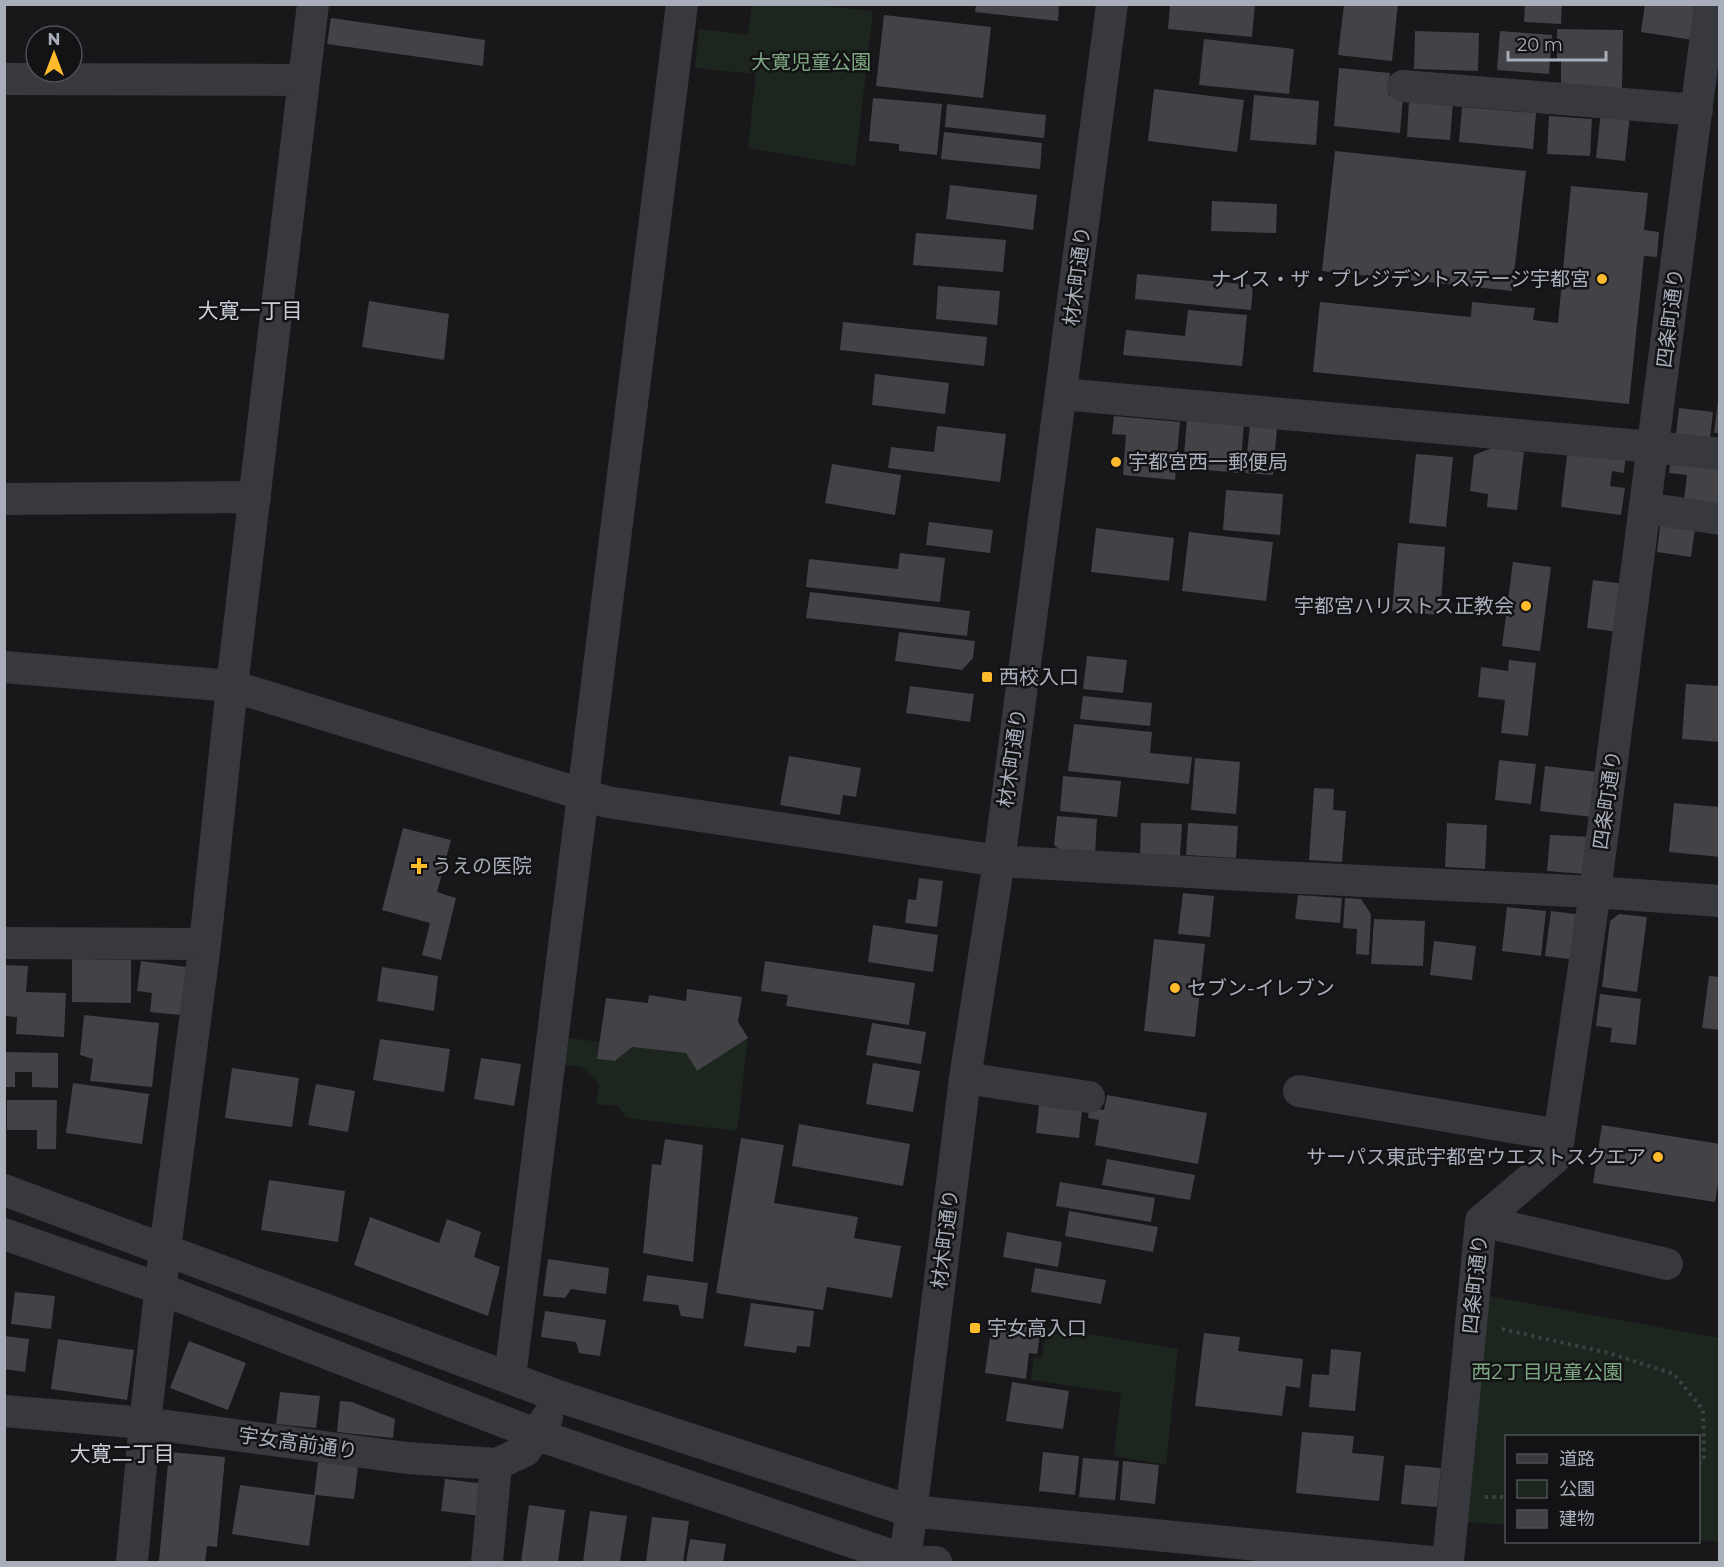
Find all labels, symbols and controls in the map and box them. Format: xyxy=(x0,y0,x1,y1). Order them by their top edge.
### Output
north arrow xyxy=(24,24,84,84)
scale bar xyxy=(1508,24,1606,62)
text: N xyxy=(48,30,60,49)
text: 20 m xyxy=(1517,34,1563,56)
park label: 大寛児童公園 xyxy=(751,50,871,74)
street label: 材木町通り xyxy=(1059,225,1095,327)
place label: ナイス・ザ・プレジデントステージ宇都宮 xyxy=(1211,267,1590,291)
street label: 四条町通り xyxy=(1652,267,1688,369)
marker: ナイス・ザ・プレジデントステージ宇都宮 xyxy=(1595,272,1609,286)
district label: 大寛一丁目 xyxy=(198,298,303,323)
place label: 宇都宮西一郵便局 xyxy=(1128,450,1288,474)
marker: 宇都宮西一郵便局 xyxy=(1109,455,1123,469)
place label: 宇都宮ハリストス正教会 xyxy=(1294,594,1514,618)
marker: 宇都宮ハリストス正教会 xyxy=(1519,599,1533,613)
place label: 西校入口 xyxy=(999,665,1079,689)
marker: 西校入口 xyxy=(980,670,994,684)
street label: 材木町通り xyxy=(993,707,1031,809)
street label: 四条町通り xyxy=(1588,749,1626,851)
place label: うえの医院 xyxy=(432,854,532,878)
marker: うえの医院 xyxy=(410,857,428,875)
place label: セブン-イレブン xyxy=(1187,976,1335,1000)
marker: セブン-イレブン xyxy=(1168,981,1182,995)
place label: サーパス東武宇都宮ウエストスクエア xyxy=(1306,1145,1646,1169)
marker: サーパス東武宇都宮ウエストスクエア xyxy=(1651,1150,1665,1164)
street label: 材木町通り xyxy=(927,1188,963,1290)
street label: 四条町通り xyxy=(1458,1233,1492,1335)
place label: 宇女高入口 xyxy=(987,1316,1087,1340)
marker: 宇女高入口 xyxy=(968,1321,982,1335)
park label: 西2丁目児童公園 xyxy=(1471,1360,1623,1384)
street label: 宇女高前通り xyxy=(237,1423,359,1463)
legend xyxy=(1505,1435,1700,1543)
district label: 大寛二丁目 xyxy=(70,1441,175,1466)
text: 道路 xyxy=(1559,1448,1595,1470)
text: 公園 xyxy=(1559,1478,1595,1500)
text: 建物 xyxy=(1559,1508,1595,1530)

